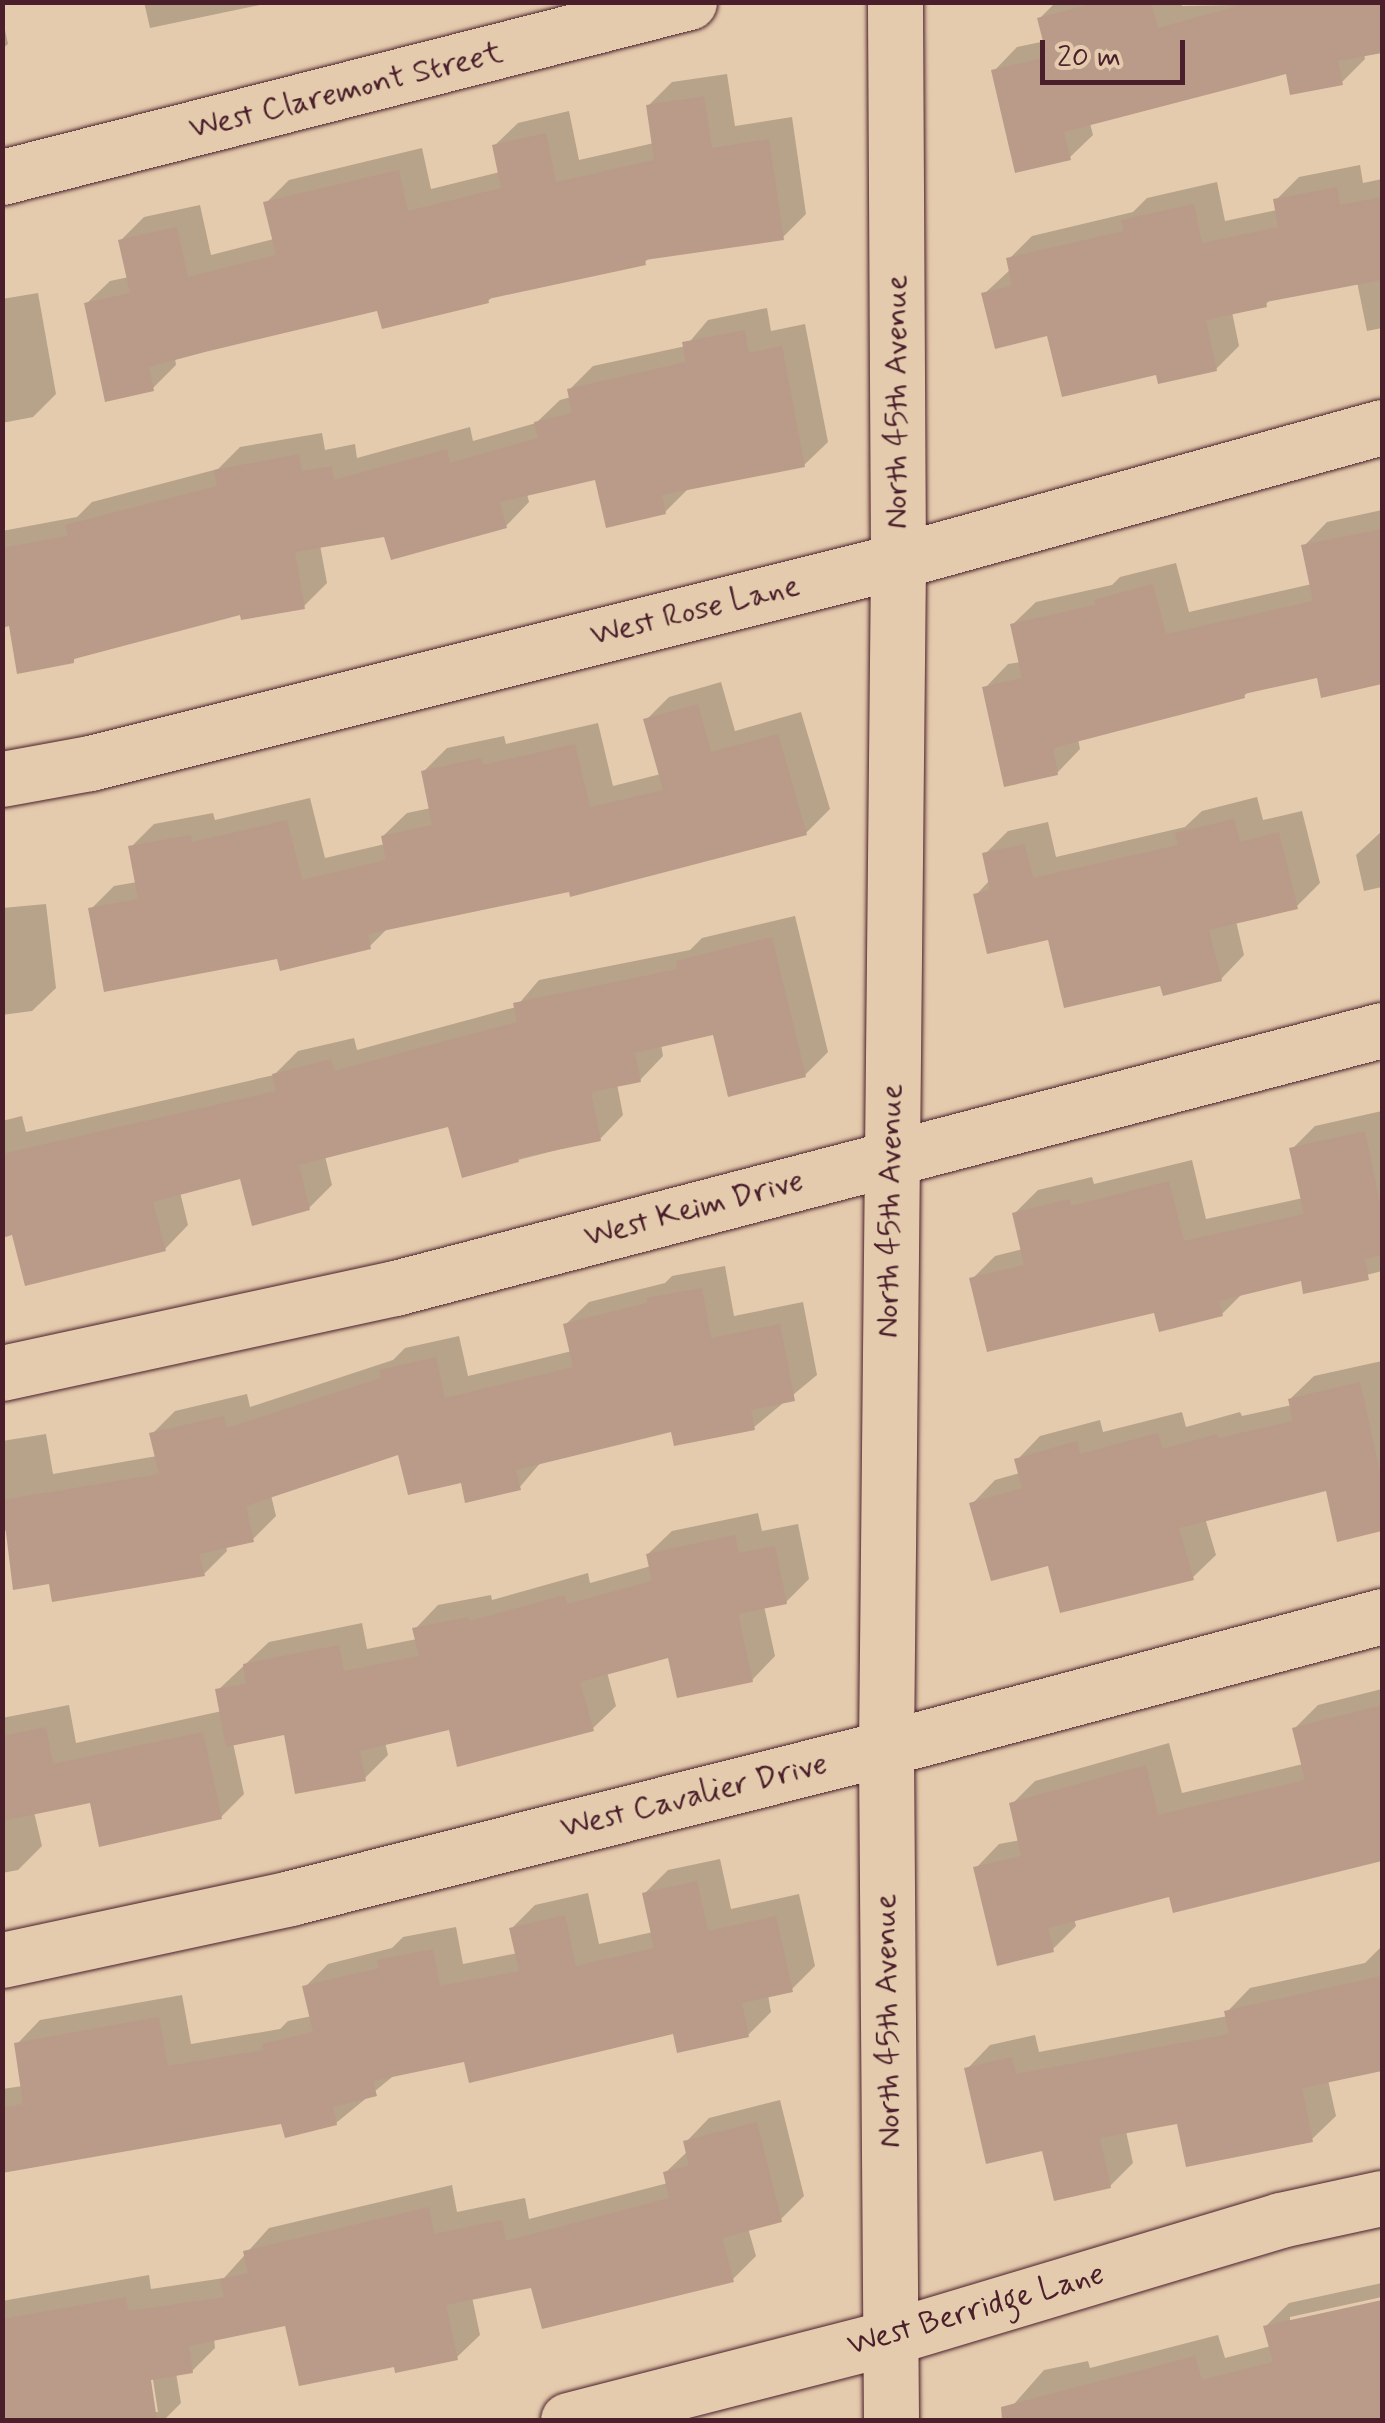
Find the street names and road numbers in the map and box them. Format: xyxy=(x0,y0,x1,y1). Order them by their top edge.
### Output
street label: West Claremont Street xyxy=(185,33,507,149)
street label: North 45th Avenue xyxy=(878,275,916,529)
street label: West Rose Lane xyxy=(587,567,803,655)
street label: North 45th Avenue xyxy=(869,1083,911,1339)
street label: West Keim Drive xyxy=(581,1162,807,1256)
street label: West Cavalier Drive xyxy=(558,1745,830,1847)
street label: North 45th Avenue xyxy=(867,1893,909,2149)
street label: West Berridge Lane xyxy=(842,2255,1110,2365)

